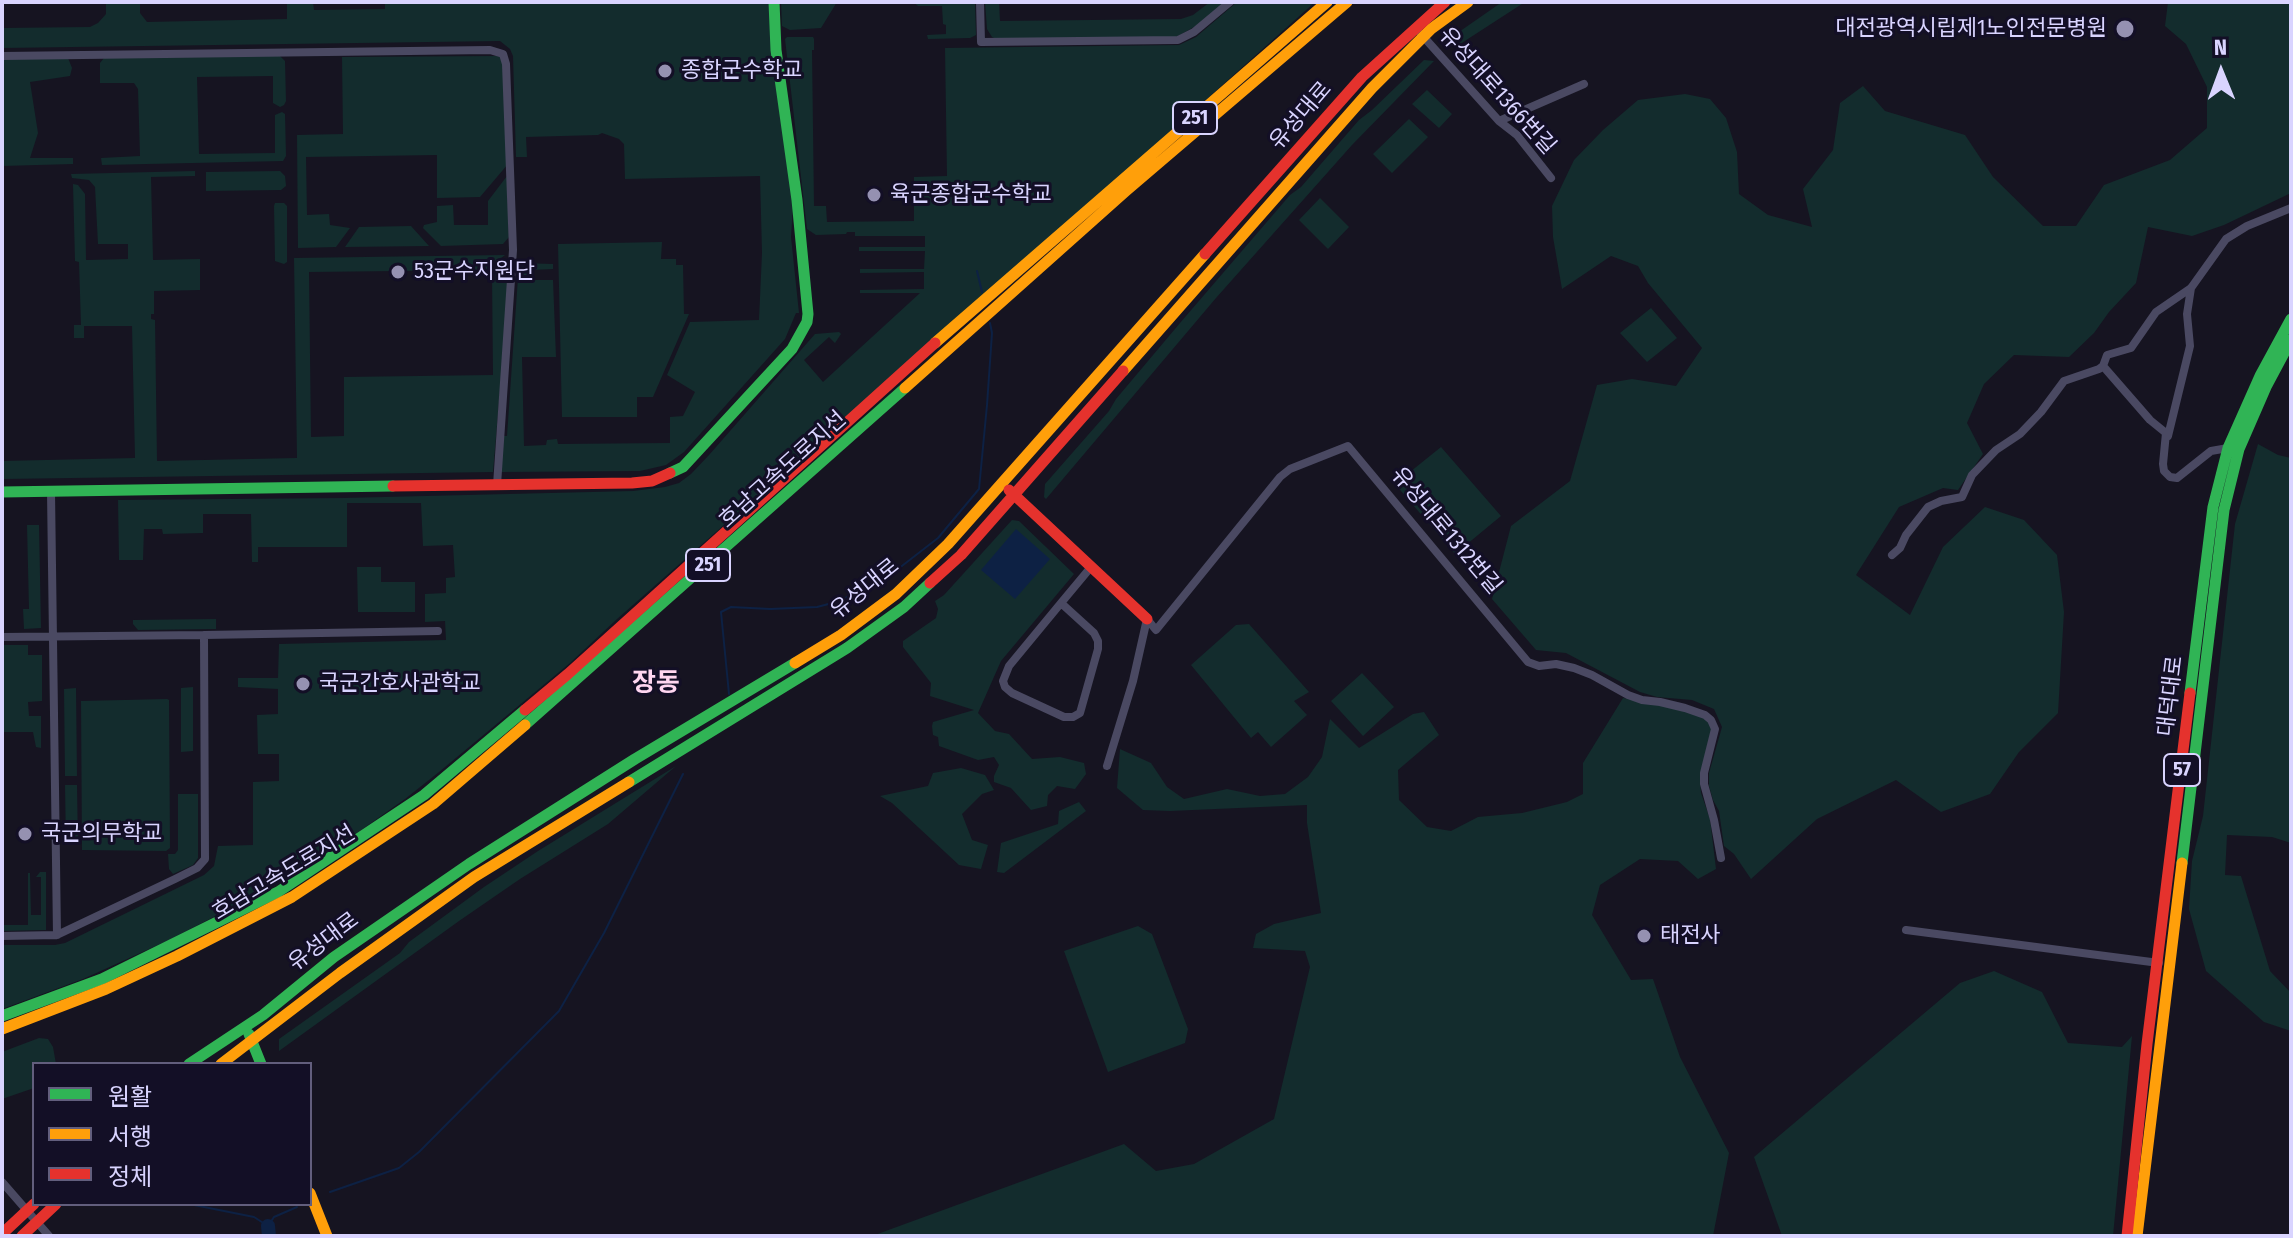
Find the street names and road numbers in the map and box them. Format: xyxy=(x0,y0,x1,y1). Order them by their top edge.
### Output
street label: 유성대로1366번길 xyxy=(1433,22,1561,160)
street label: 유성대로 xyxy=(1264,77,1338,155)
road number: 251 xyxy=(1173,102,1217,134)
street label: 호남고속도로지선 xyxy=(714,406,852,534)
street label: 유성대로1312번길 xyxy=(1385,462,1507,600)
road number: 251 xyxy=(686,549,730,581)
street label: 유성대로 xyxy=(825,553,905,625)
street label: 대덕대로 xyxy=(2153,654,2189,738)
road number: 57 xyxy=(2164,754,2200,786)
street label: 호남고속도로지선 xyxy=(208,820,360,926)
street label: 유성대로 xyxy=(284,907,364,977)

